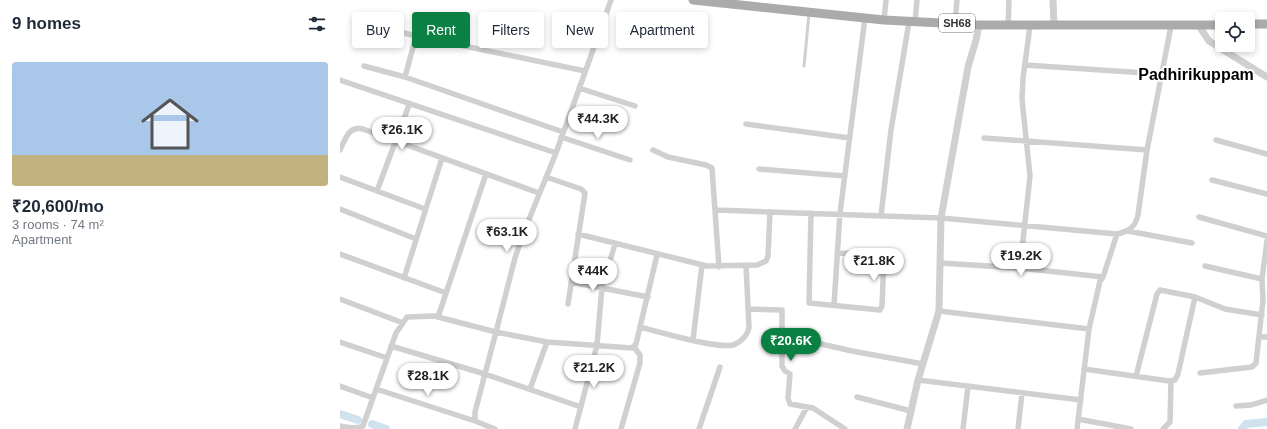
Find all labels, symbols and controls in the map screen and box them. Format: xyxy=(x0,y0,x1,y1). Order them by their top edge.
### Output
chip: Buy xyxy=(352,12,404,48)
chip: Rent xyxy=(412,12,470,48)
chip: Filters xyxy=(478,12,544,48)
chip: New xyxy=(552,12,608,48)
chip: Apartment xyxy=(616,12,708,48)
map controls xyxy=(1215,12,1255,52)
button: locate xyxy=(1215,12,1255,52)
icon: filters xyxy=(306,13,328,35)
text: 9 homes xyxy=(12,14,81,33)
road number: SH68 xyxy=(939,14,975,32)
district label: Padhirikuppam xyxy=(1138,66,1254,83)
icon: home xyxy=(134,88,206,160)
pin: ₹44.3K xyxy=(565,106,631,140)
text: ₹44.3K xyxy=(577,111,619,126)
pin: ₹26.1K xyxy=(369,117,435,151)
text: ₹26.1K xyxy=(381,122,423,137)
text: ₹20,600/mo xyxy=(12,197,104,216)
text: 3 rooms · 74 m² xyxy=(12,217,104,232)
pin: ₹63.1K xyxy=(474,219,540,253)
text: ₹63.1K xyxy=(486,224,528,239)
text: Apartment xyxy=(12,232,72,247)
pin: ₹19.2K xyxy=(988,243,1054,277)
pin: ₹21.8K xyxy=(841,248,907,282)
text: ₹19.2K xyxy=(1000,248,1042,263)
text: ₹21.8K xyxy=(853,253,895,268)
pin: ₹44K xyxy=(569,258,617,292)
text: ₹44K xyxy=(577,263,609,278)
pin: ₹20.6K xyxy=(758,328,824,362)
text: ₹20.6K xyxy=(770,333,812,348)
pin: ₹21.2K xyxy=(561,355,627,389)
text: ₹21.2K xyxy=(573,360,615,375)
pin: ₹28.1K xyxy=(395,363,461,397)
text: ₹28.1K xyxy=(407,368,449,383)

